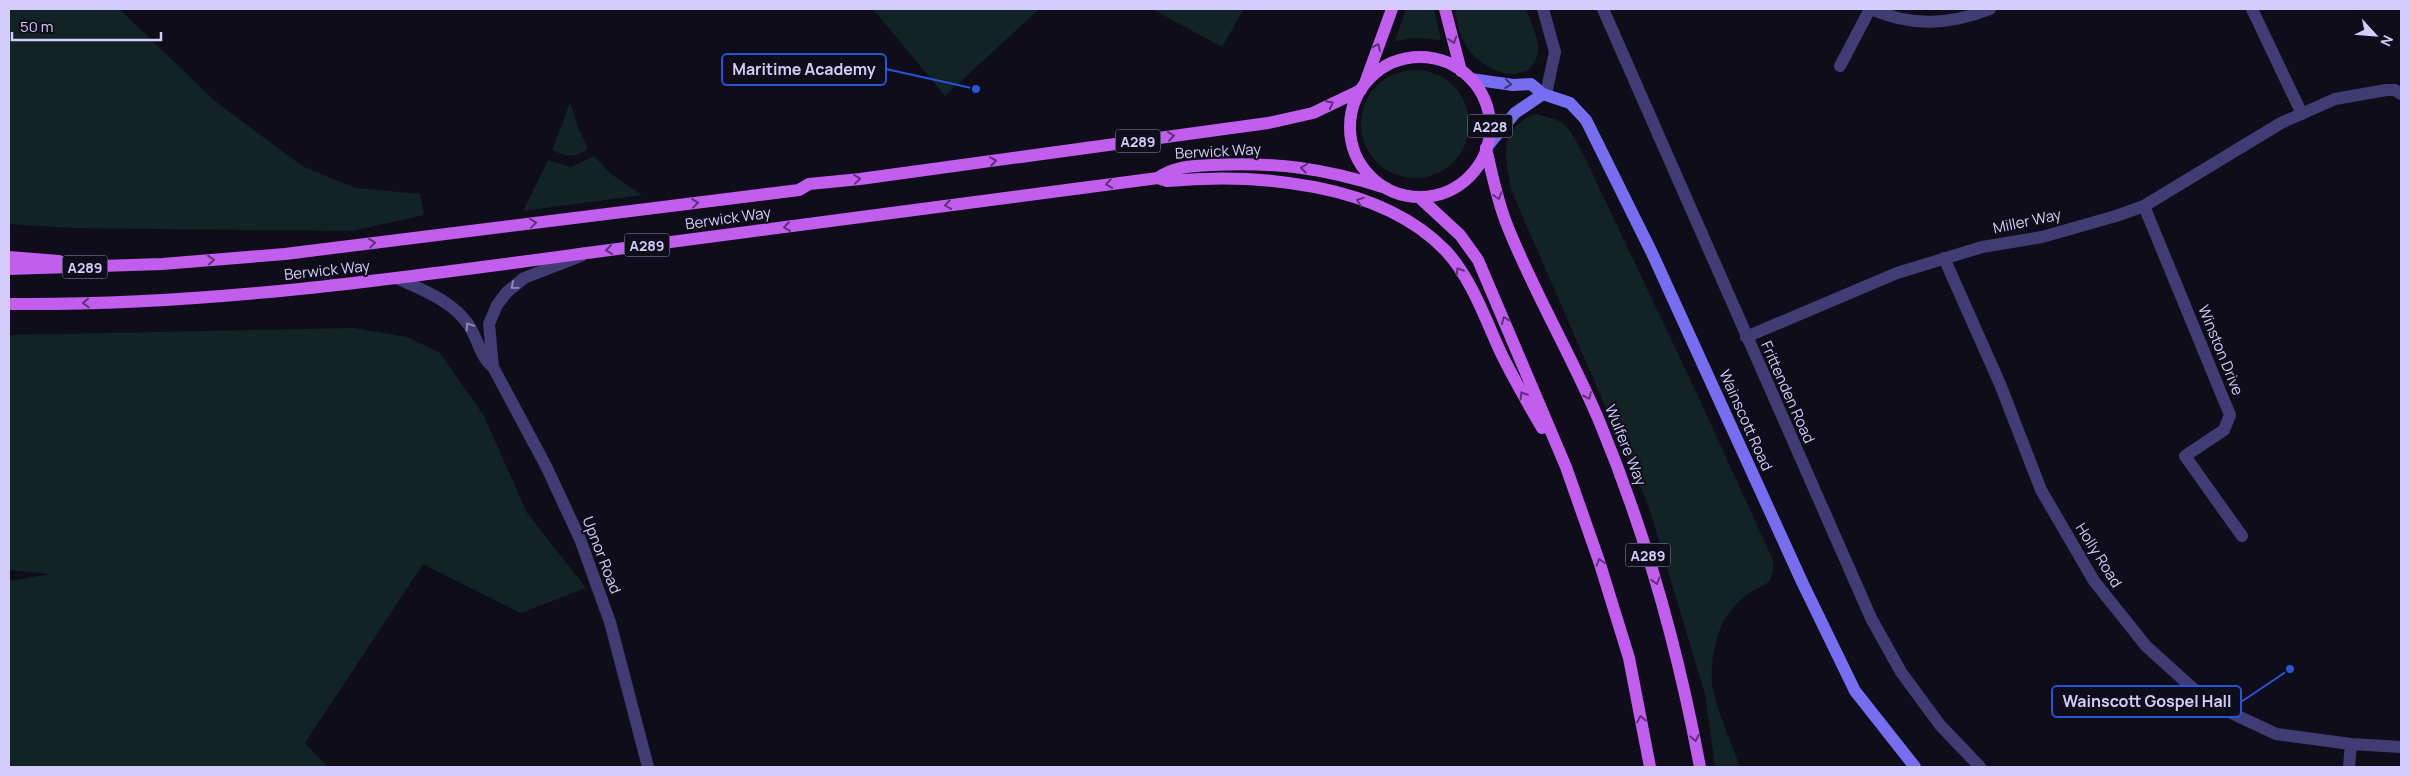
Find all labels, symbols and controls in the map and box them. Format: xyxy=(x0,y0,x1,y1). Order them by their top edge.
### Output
scale bar xyxy=(12,10,161,42)
north arrow xyxy=(2350,10,2400,60)
text: 50 m xyxy=(20,16,54,37)
text: N xyxy=(2376,32,2398,50)
one-way arrow xyxy=(1447,35,1457,44)
one-way arrow xyxy=(1371,43,1382,52)
callout: Maritime Academy xyxy=(722,54,886,85)
text: Maritime Academy xyxy=(732,58,876,80)
one-way arrow xyxy=(1505,78,1513,89)
one-way arrow xyxy=(1324,100,1333,110)
road number: A228 xyxy=(1468,114,1512,138)
road number: A289 xyxy=(1116,130,1160,152)
one-way arrow xyxy=(1168,131,1176,142)
street label: Berwick Way xyxy=(1174,138,1262,164)
one-way arrow xyxy=(989,156,997,166)
one-way arrow xyxy=(1300,163,1308,174)
one-way arrow xyxy=(854,174,862,185)
one-way arrow xyxy=(1105,178,1113,189)
one-way arrow xyxy=(1492,191,1502,199)
one-way arrow xyxy=(1357,196,1365,206)
one-way arrow xyxy=(691,198,699,209)
one-way arrow xyxy=(944,200,953,210)
street label: Berwick Way xyxy=(684,202,772,234)
street label: Miller Way xyxy=(1991,203,2063,238)
one-way arrow xyxy=(530,218,538,229)
one-way arrow xyxy=(783,221,791,232)
road number: A289 xyxy=(624,234,670,256)
one-way arrow xyxy=(368,238,376,249)
one-way arrow xyxy=(605,245,613,255)
one-way arrow xyxy=(207,255,215,266)
street label: Berwick Way xyxy=(283,255,371,285)
road number: A289 xyxy=(62,256,108,278)
one-way arrow xyxy=(1456,268,1466,277)
one-way arrow xyxy=(510,281,519,290)
one-way arrow xyxy=(82,298,90,308)
street label: Winston Drive xyxy=(2193,302,2249,398)
one-way arrow xyxy=(1500,316,1511,325)
one-way arrow xyxy=(465,322,475,331)
street label: Frittenden Road xyxy=(1756,338,1820,446)
street label: Wainscott Road xyxy=(1714,366,1778,474)
one-way arrow xyxy=(1581,390,1591,399)
one-way arrow xyxy=(1520,392,1530,401)
street label: Wulfere Way xyxy=(1600,401,1652,489)
street label: Upnor Road xyxy=(578,513,626,597)
street label: Holly Road xyxy=(2071,519,2127,591)
road number: A289 xyxy=(1626,544,1670,566)
one-way arrow xyxy=(1596,559,1606,567)
one-way arrow xyxy=(1650,576,1660,584)
callout: Wainscott Gospel Hall xyxy=(2052,686,2241,717)
text: Wainscott Gospel Hall xyxy=(2062,690,2232,712)
one-way arrow xyxy=(1636,715,1647,724)
one-way arrow xyxy=(1689,734,1699,743)

